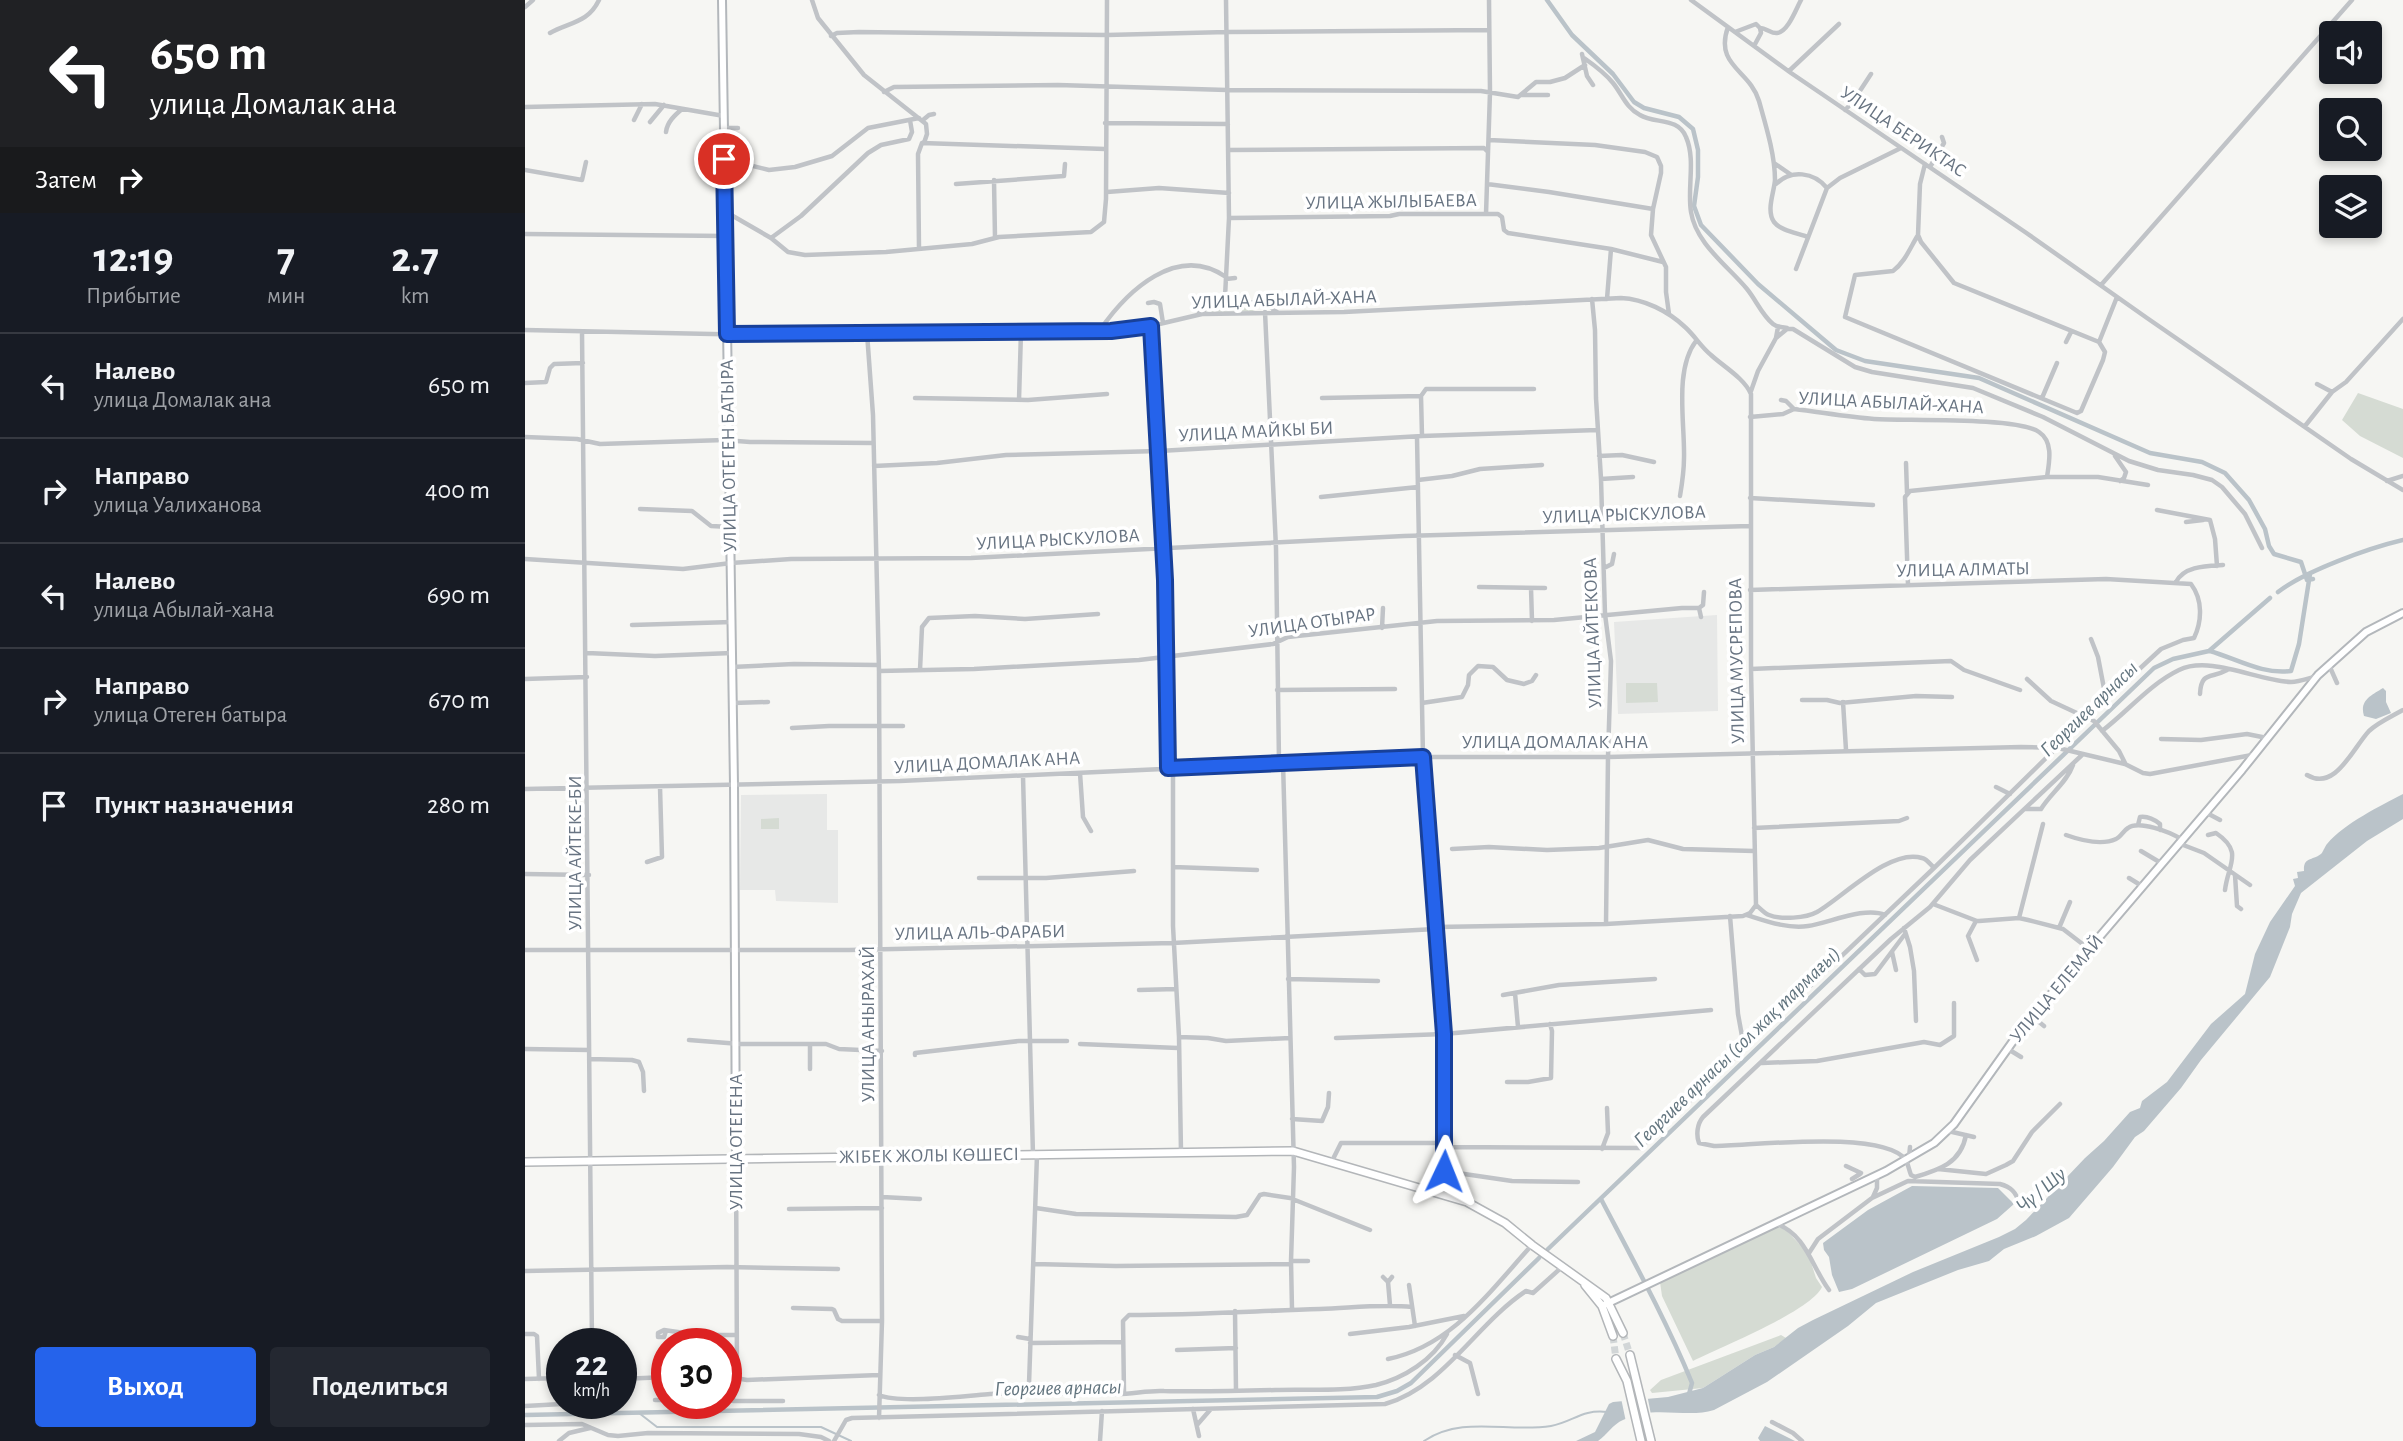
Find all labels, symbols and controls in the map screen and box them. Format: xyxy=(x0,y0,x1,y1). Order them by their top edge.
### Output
map controls xyxy=(2319,21,2382,238)
button: sound xyxy=(2319,21,2382,84)
icon: left xyxy=(35,28,126,119)
text: 650 m xyxy=(150,30,267,79)
street label: УЛИЦА БЕРИКТАС xyxy=(1837,83,1969,181)
text: улица Домалак ана xyxy=(150,88,397,120)
button: search xyxy=(2319,98,2382,161)
pin xyxy=(694,129,754,189)
icon: arrive xyxy=(705,140,743,178)
icon: right xyxy=(111,161,149,199)
text: Затем xyxy=(35,167,97,193)
button: layers xyxy=(2319,175,2382,238)
street label: УЛИЦА ЖЫЛЫБАЕВА xyxy=(1305,191,1477,213)
text: 12:19 xyxy=(94,237,173,279)
text: 7 xyxy=(277,237,295,279)
text: 2.7 xyxy=(391,237,439,279)
text: Прибытие xyxy=(86,285,181,308)
text: мин xyxy=(267,285,305,308)
text: km xyxy=(401,285,430,308)
street label: УЛИЦА АБЫЛАЙ-ХАНА xyxy=(1191,286,1377,313)
text: Налево xyxy=(94,358,175,384)
street label: УЛИЦА ОТЕГЕН БАТЫРА xyxy=(718,359,740,553)
icon: left xyxy=(35,367,73,405)
text: 650 m xyxy=(428,372,490,398)
street label: УЛИЦА АБЫЛАЙ-ХАНА xyxy=(1798,388,1984,417)
text: улица Домалак ана xyxy=(94,389,272,412)
street label: УЛИЦА МАЙКЫ БИ xyxy=(1178,417,1334,446)
text: Направо xyxy=(94,463,189,489)
icon: right xyxy=(35,472,73,510)
text: 400 m xyxy=(425,477,490,503)
text: улица Уалиханова xyxy=(94,494,262,517)
street label: УЛИЦА РЫСКУЛОВА xyxy=(1542,503,1706,527)
street label: УЛИЦА РЫСКУЛОВА xyxy=(976,526,1140,554)
street label: УЛИЦА АЙТЕКОВА xyxy=(1580,557,1605,709)
street label: УЛИЦА АЛМАТЫ xyxy=(1896,559,2030,581)
text: Налево xyxy=(94,568,175,594)
icon: left xyxy=(35,577,73,615)
street label: УЛИЦА МУСРЕПОВА xyxy=(1726,578,1748,744)
text: 690 m xyxy=(427,582,490,608)
text: улица Абылай-хана xyxy=(94,599,274,622)
street label: УЛИЦА ОТЫРАР xyxy=(1247,605,1377,641)
water label: Георгиев арнасы xyxy=(2036,657,2143,761)
text: Направо xyxy=(94,673,189,699)
icon: right xyxy=(35,682,73,720)
text: 670 m xyxy=(428,687,490,713)
text: улица Отеген батыра xyxy=(94,704,287,727)
street label: УЛИЦА ДОМАЛАК АНА xyxy=(1462,733,1648,752)
street label: УЛИЦА ДОМАЛАК АНА xyxy=(893,749,1081,777)
street label: УЛИЦА АЙТЕКЕ-БИ xyxy=(565,775,585,931)
icon: arrive xyxy=(35,787,73,825)
text: Пункт назначения xyxy=(94,792,294,818)
text: 280 m xyxy=(427,792,490,818)
street label: УЛИЦА АЛЬ-ФАРАБИ xyxy=(894,922,1066,944)
street label: УЛИЦА ЕЛЕМАЙ xyxy=(2006,931,2107,1046)
water label: Георгиев арнасы (сол жақ тармағы) xyxy=(1630,943,1845,1152)
street label: УЛИЦА АНЫРАХАЙ xyxy=(858,945,878,1103)
street label: УЛИЦА ОТЕГЕНА xyxy=(727,1074,746,1210)
position arrow xyxy=(1407,1134,1481,1208)
street label: ЖІБЕК ЖОЛЫ КӨШЕСІ xyxy=(839,1145,1019,1167)
water label: Чү / Шу xyxy=(2012,1163,2071,1217)
speed limit sign: 30 xyxy=(651,1328,742,1419)
button: Выход xyxy=(35,1347,256,1427)
button: Поделиться xyxy=(270,1347,490,1427)
text: 22 xyxy=(575,1347,608,1382)
water label: Георгиев арнасы xyxy=(994,1376,1122,1401)
text: km/h xyxy=(573,1382,610,1400)

